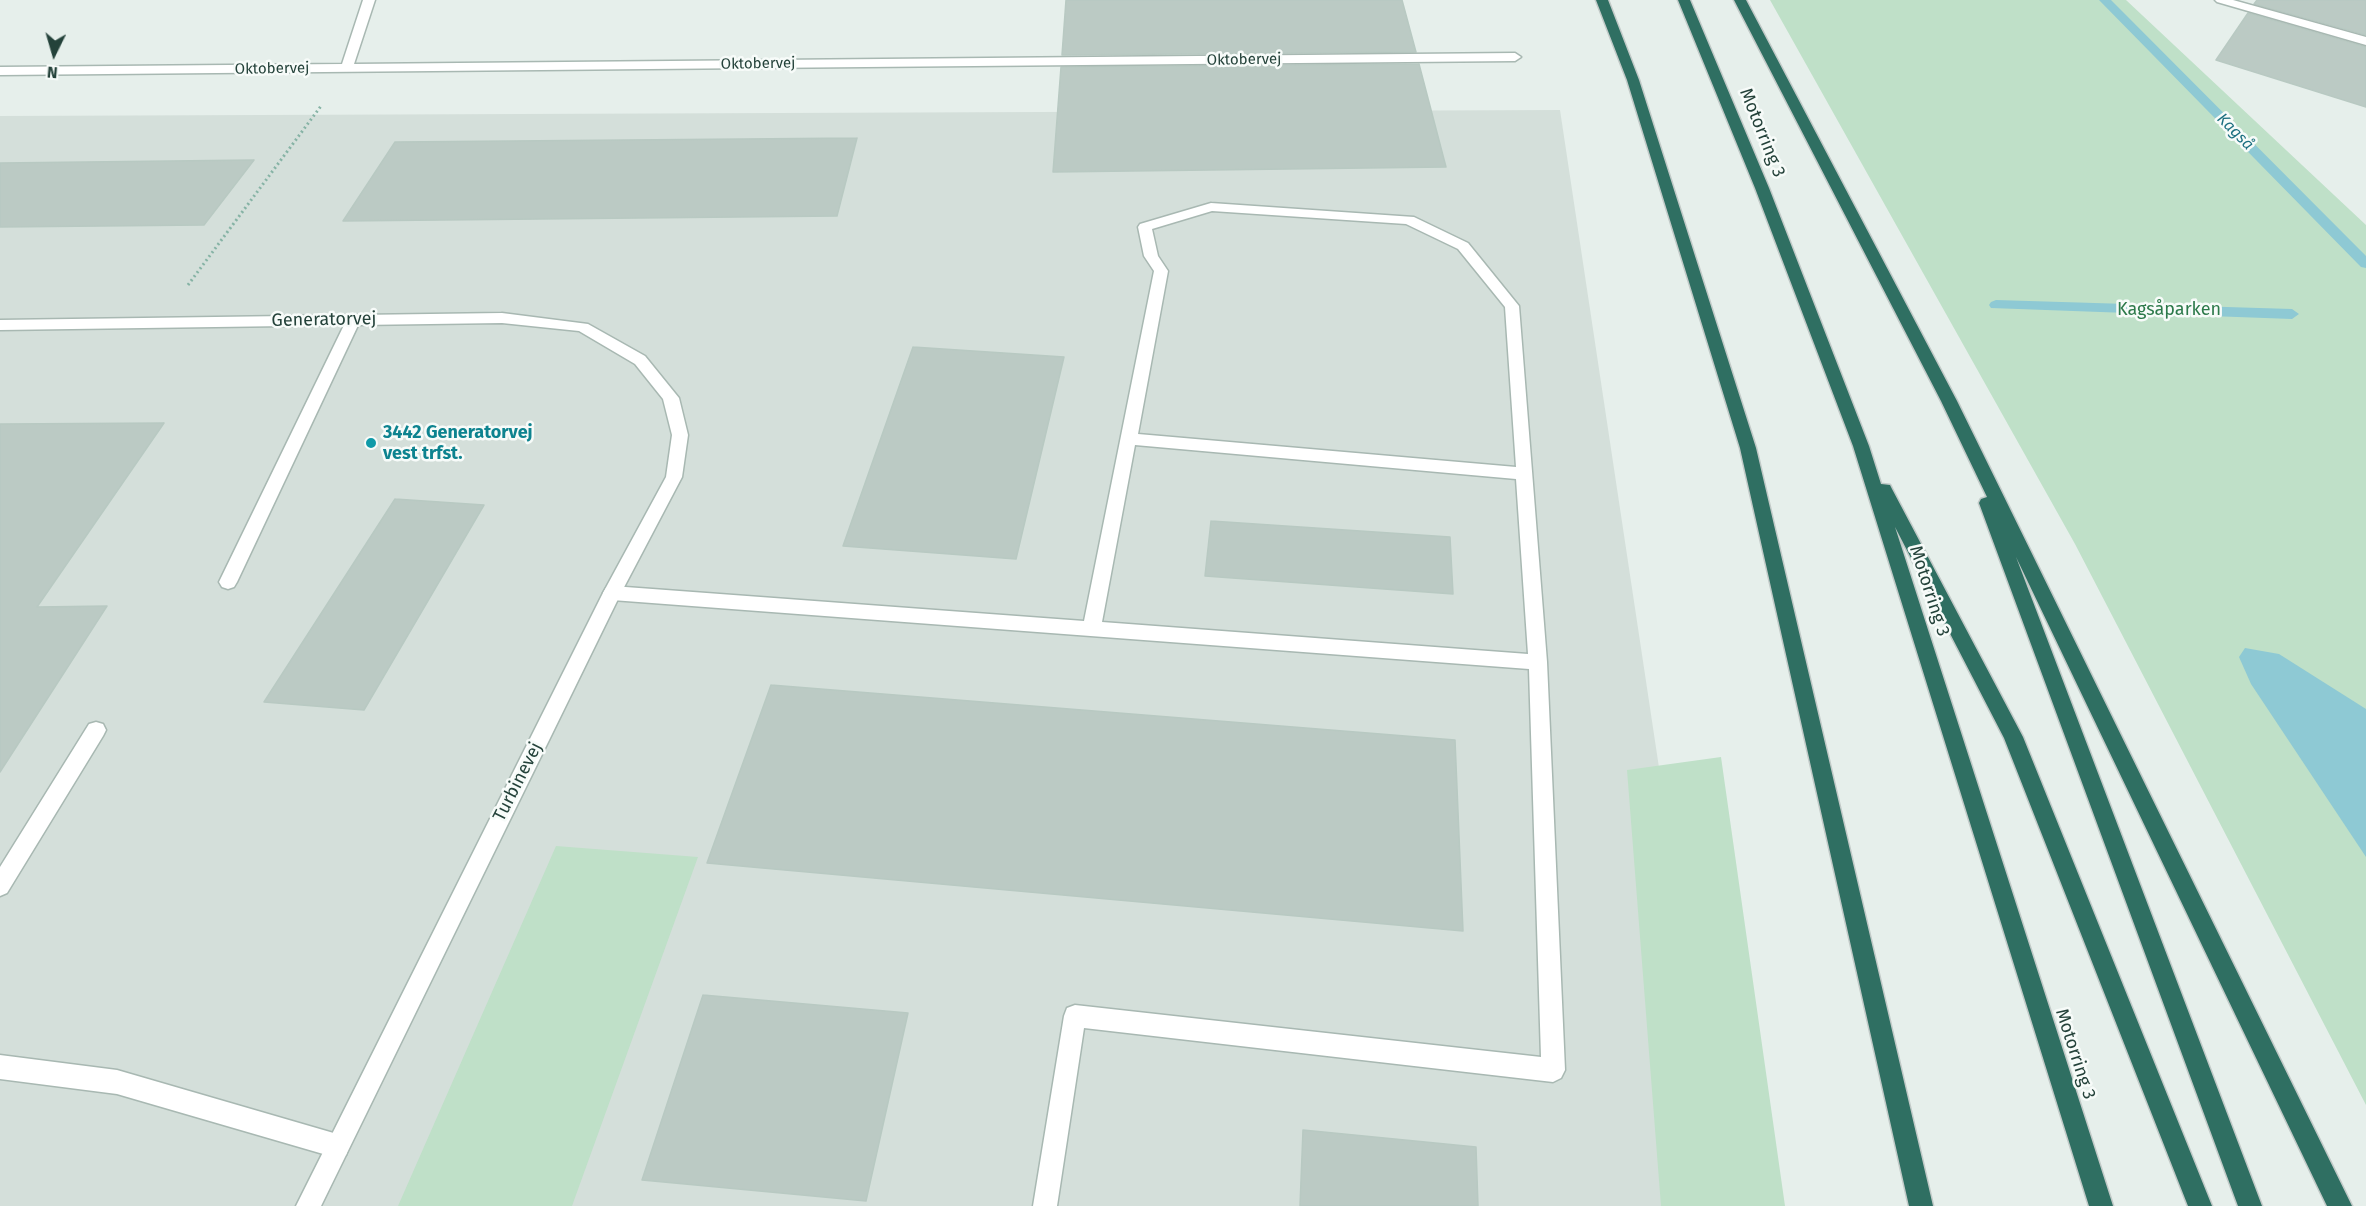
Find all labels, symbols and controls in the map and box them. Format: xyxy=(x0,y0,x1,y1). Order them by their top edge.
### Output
north arrow xyxy=(24,24,84,84)
street label: Oktobervej xyxy=(1207,50,1281,70)
street label: Oktobervej xyxy=(721,54,795,74)
street label: Oktobervej xyxy=(235,59,309,79)
text: N xyxy=(46,63,59,82)
street label: Motorring 3 xyxy=(1734,85,1790,181)
water label: Kagså xyxy=(2213,110,2257,154)
park label: Kagsåparken xyxy=(2117,299,2221,321)
street label: Generatorvej xyxy=(271,308,377,332)
place label: 3442 Generatorvej vest trfst. xyxy=(383,422,533,464)
marker: 3442 Generatorvej vest trfst. xyxy=(364,436,378,450)
street label: Motorring 3 xyxy=(1904,543,1954,639)
street label: Turbinevej xyxy=(489,739,547,825)
street label: Motorring 3 xyxy=(2050,1006,2100,1102)

